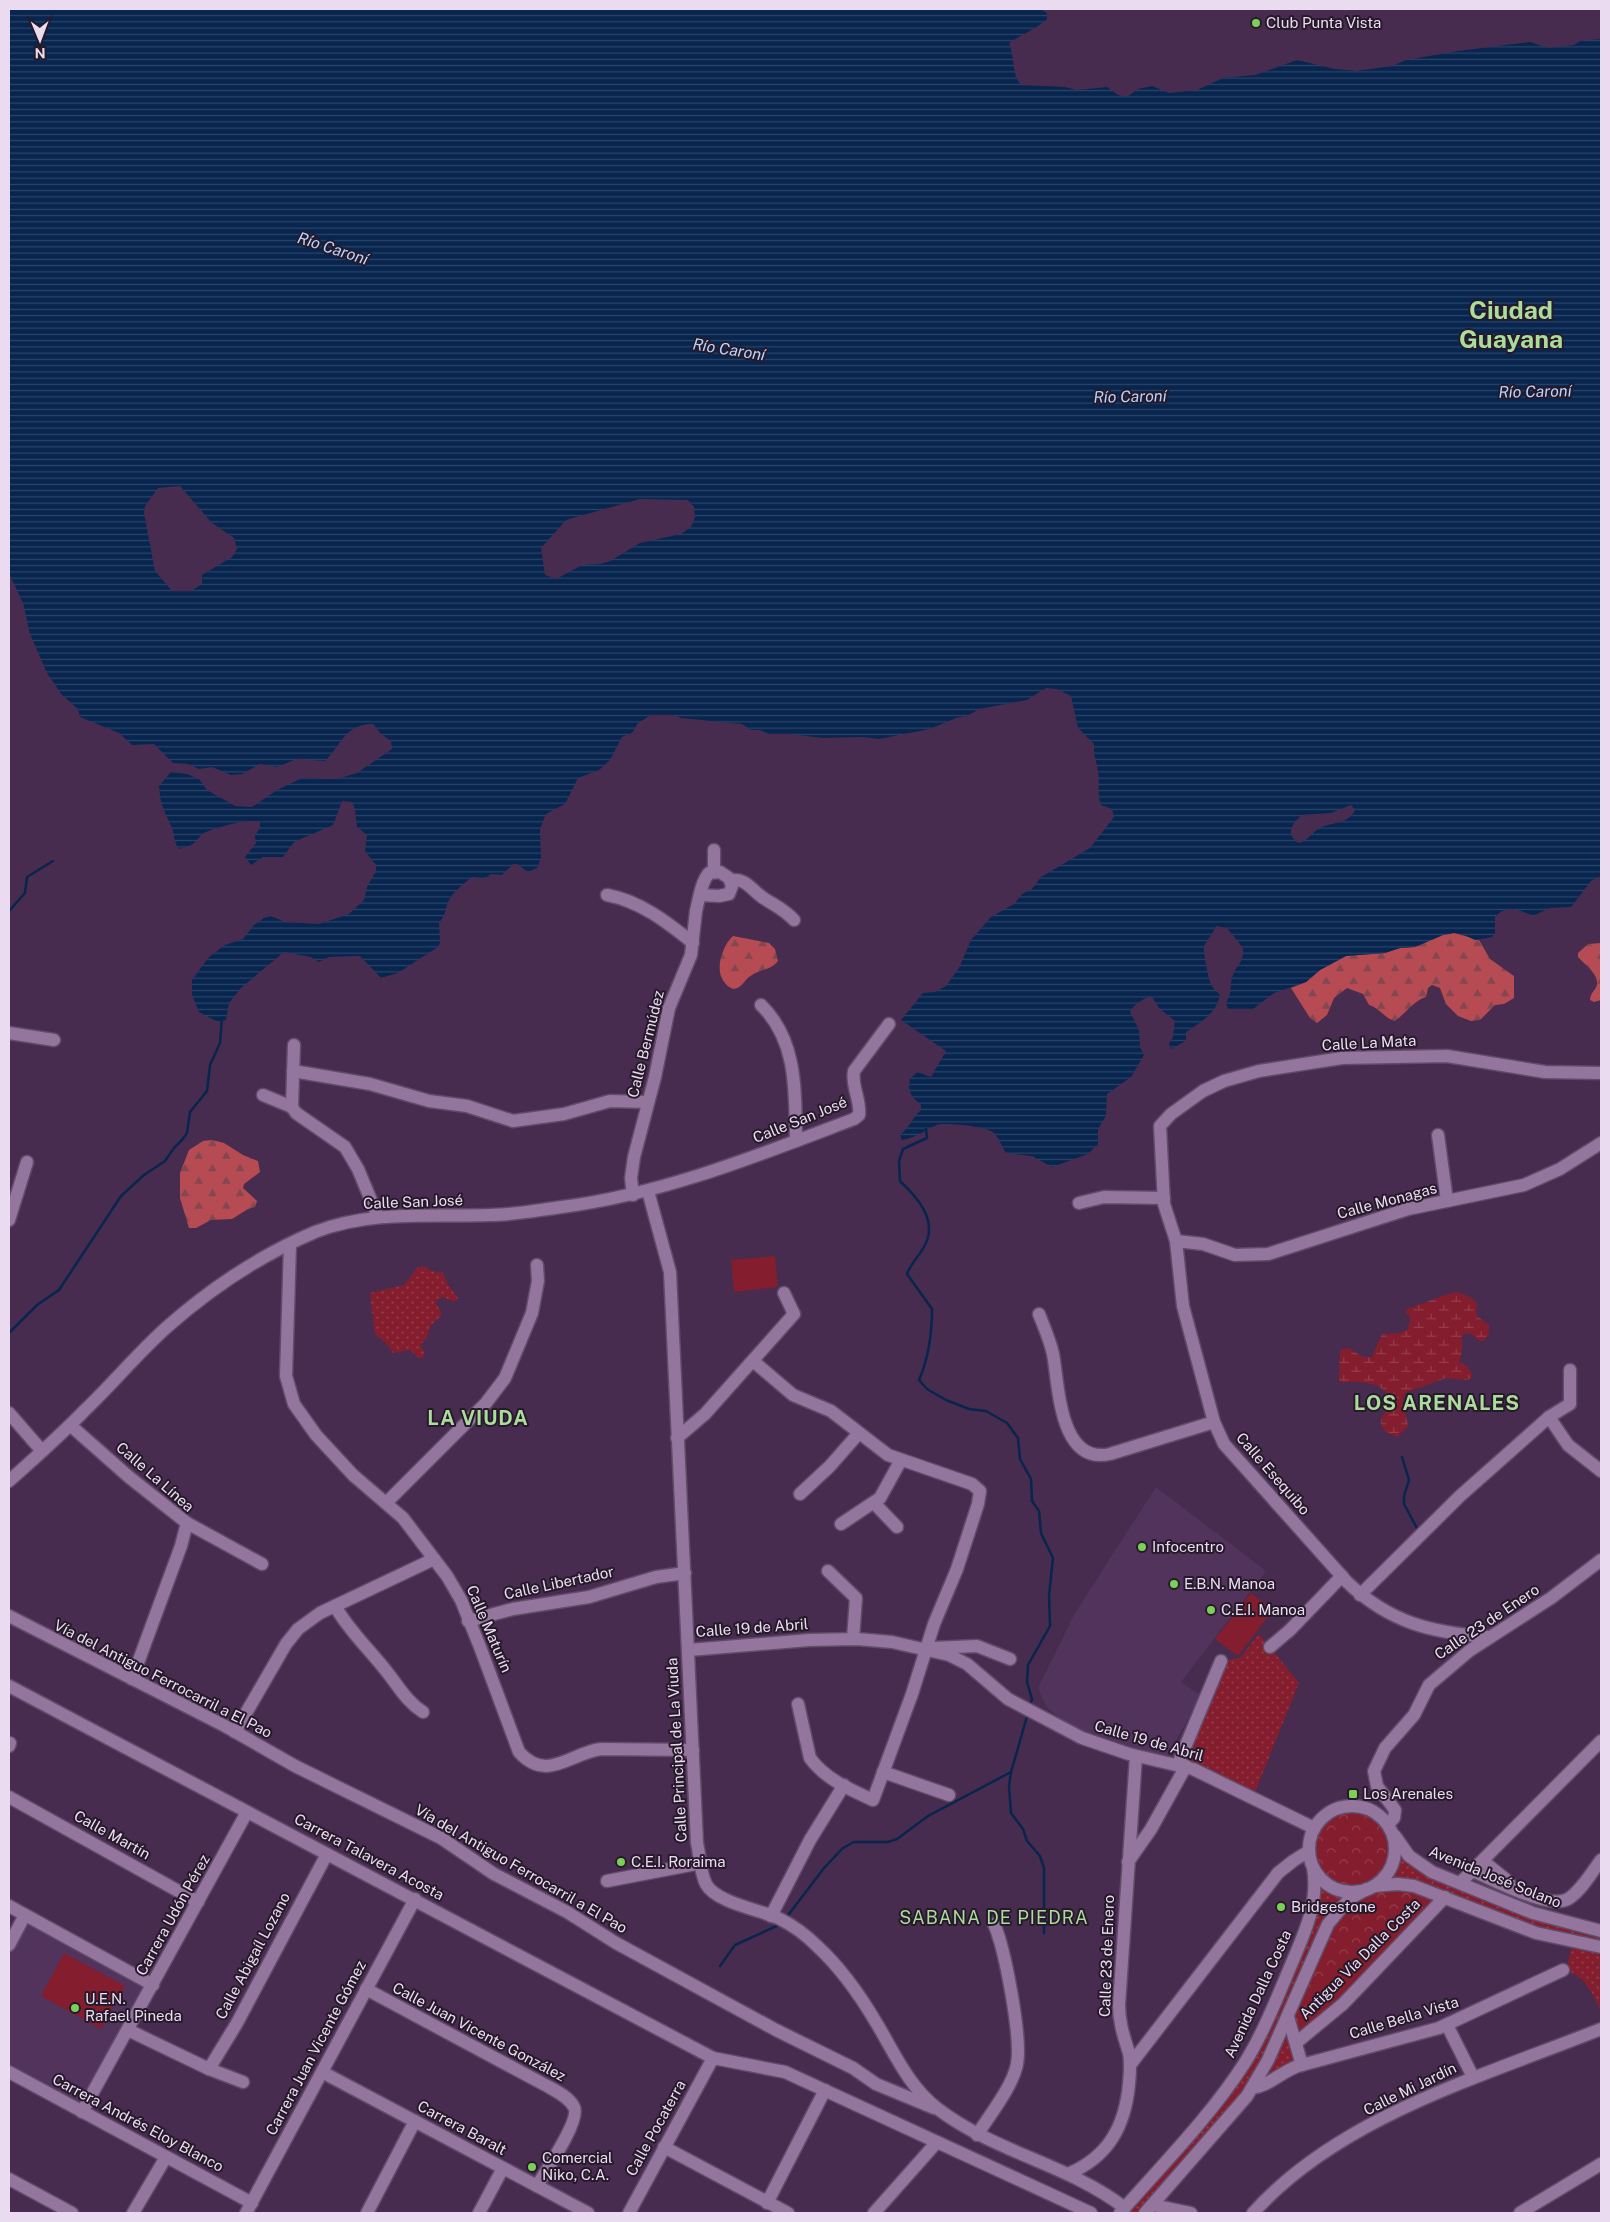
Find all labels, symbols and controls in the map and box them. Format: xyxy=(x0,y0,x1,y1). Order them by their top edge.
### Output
place label: Club Punta Vista xyxy=(1266,14,1381,31)
north arrow xyxy=(15,15,65,65)
marker: Club Punta Vista xyxy=(1250,17,1262,29)
text: N xyxy=(35,45,46,61)
water label: Río Caroní xyxy=(295,228,373,269)
district label: Ciudad Guayana xyxy=(1459,295,1563,354)
water label: Río Caroní xyxy=(691,334,769,365)
water label: Río Caroní xyxy=(1498,381,1574,402)
water label: Río Caroní xyxy=(1093,386,1169,407)
street label: Calle Bermúdez xyxy=(624,989,667,1099)
street label: Calle La Mata xyxy=(1321,1032,1417,1053)
street label: Calle San José xyxy=(750,1093,849,1146)
street label: Calle Monagas xyxy=(1335,1179,1439,1222)
street label: Calle San José xyxy=(363,1191,463,1212)
district label: LOS ARENALES xyxy=(1354,1391,1520,1415)
district label: LA VIUDA xyxy=(427,1406,529,1430)
street label: Calle Esequibo xyxy=(1233,1429,1314,1518)
street label: Calle La Línea xyxy=(113,1438,198,1515)
place label: Infocentro xyxy=(1152,1538,1224,1555)
marker: Infocentro xyxy=(1136,1541,1148,1553)
street label: Calle Libertador xyxy=(502,1563,616,1602)
place label: E.B.N. Manoa xyxy=(1184,1575,1275,1592)
marker: E.B.N. Manoa xyxy=(1168,1578,1180,1590)
street label: Calle 23 de Enero xyxy=(1431,1580,1542,1663)
street label: Calle Maturín xyxy=(463,1583,515,1675)
place label: C.E.I. Manoa xyxy=(1221,1601,1305,1618)
marker: C.E.I. Manoa xyxy=(1205,1604,1217,1616)
street label: Calle 19 de Abril xyxy=(695,1615,809,1640)
street label: Vía del Antiguo Ferrocarril a El Pao xyxy=(52,1616,275,1741)
street label: Calle Principal de La Viuda xyxy=(663,1657,690,1843)
street label: Calle 19 de Abril xyxy=(1093,1717,1206,1764)
place label: Los Arenales xyxy=(1363,1785,1453,1802)
marker: Los Arenales xyxy=(1347,1788,1359,1800)
street label: Vía del Antiguo Ferrocarril a El Pao xyxy=(412,1801,630,1936)
street label: Calle Martín xyxy=(71,1807,153,1862)
street label: Carrera Talavera Acosta xyxy=(292,1810,447,1903)
street label: Avenida José Solano xyxy=(1427,1842,1564,1911)
street label: Carrera Udón Pérez xyxy=(132,1851,213,1978)
place label: C.E.I. Roraima xyxy=(631,1853,726,1870)
marker: C.E.I. Roraima xyxy=(615,1856,627,1868)
street label: Calle Abigaíl Lozano xyxy=(212,1889,293,2022)
street label: Calle 23 de Enero xyxy=(1096,1895,1117,2017)
street label: Antigua Vía Dalla Costa xyxy=(1296,1895,1423,2022)
place label: Bridgestone xyxy=(1291,1898,1376,1915)
marker: Bridgestone xyxy=(1275,1901,1287,1913)
district label: SABANA DE PIEDRA xyxy=(899,1907,1089,1928)
street label: Avenida Dalla Costa xyxy=(1221,1927,1295,2060)
street label: Carrera Juan Vicente Gómez xyxy=(262,1958,369,2138)
street label: Calle Juan Vicente González xyxy=(390,1979,569,2085)
place label: U.E.N. Rafael Pineda xyxy=(85,1990,182,2024)
street label: Calle Bella Vista xyxy=(1347,1993,1461,2042)
marker: U.E.N. Rafael Pineda xyxy=(69,2002,81,2014)
street label: Calle Mi Jardín xyxy=(1361,2059,1459,2118)
street label: Carrera Andrés Eloy Blanco xyxy=(50,2070,227,2175)
street label: Calle Pocaterra xyxy=(622,2077,689,2179)
street label: Carrera Baralt xyxy=(415,2097,510,2158)
place label: Comercial Niko, C.A. xyxy=(542,2149,613,2183)
marker: Comercial Niko, C.A. xyxy=(526,2161,538,2173)

